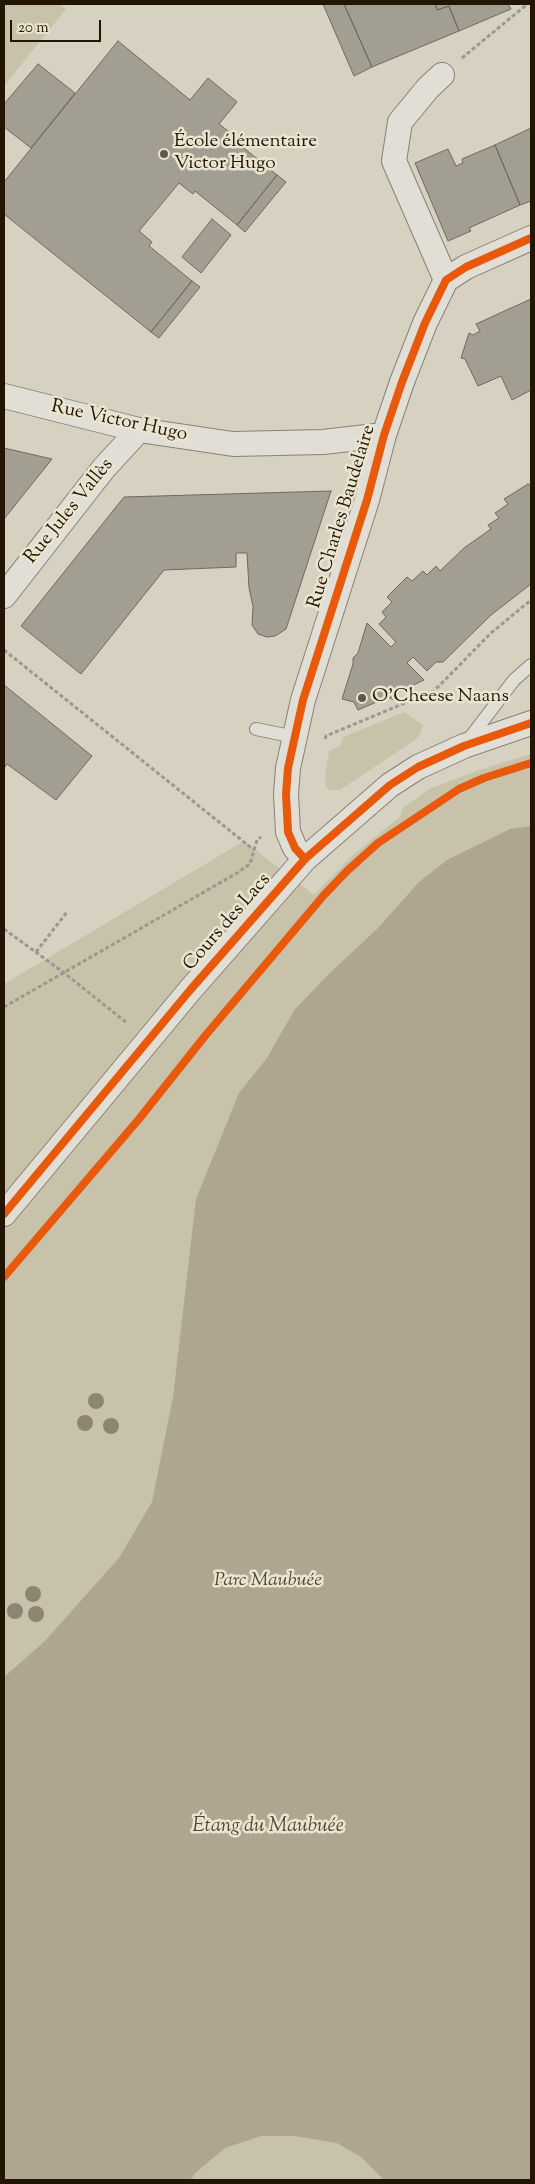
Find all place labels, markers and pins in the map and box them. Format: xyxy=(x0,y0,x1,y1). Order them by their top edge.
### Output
place label: École élémentaire Victor Hugo xyxy=(174,132,317,176)
marker: École élémentaire Victor Hugo xyxy=(158,148,170,160)
place label: O'Cheese Naans xyxy=(372,687,509,709)
marker: O'Cheese Naans xyxy=(356,692,368,704)

